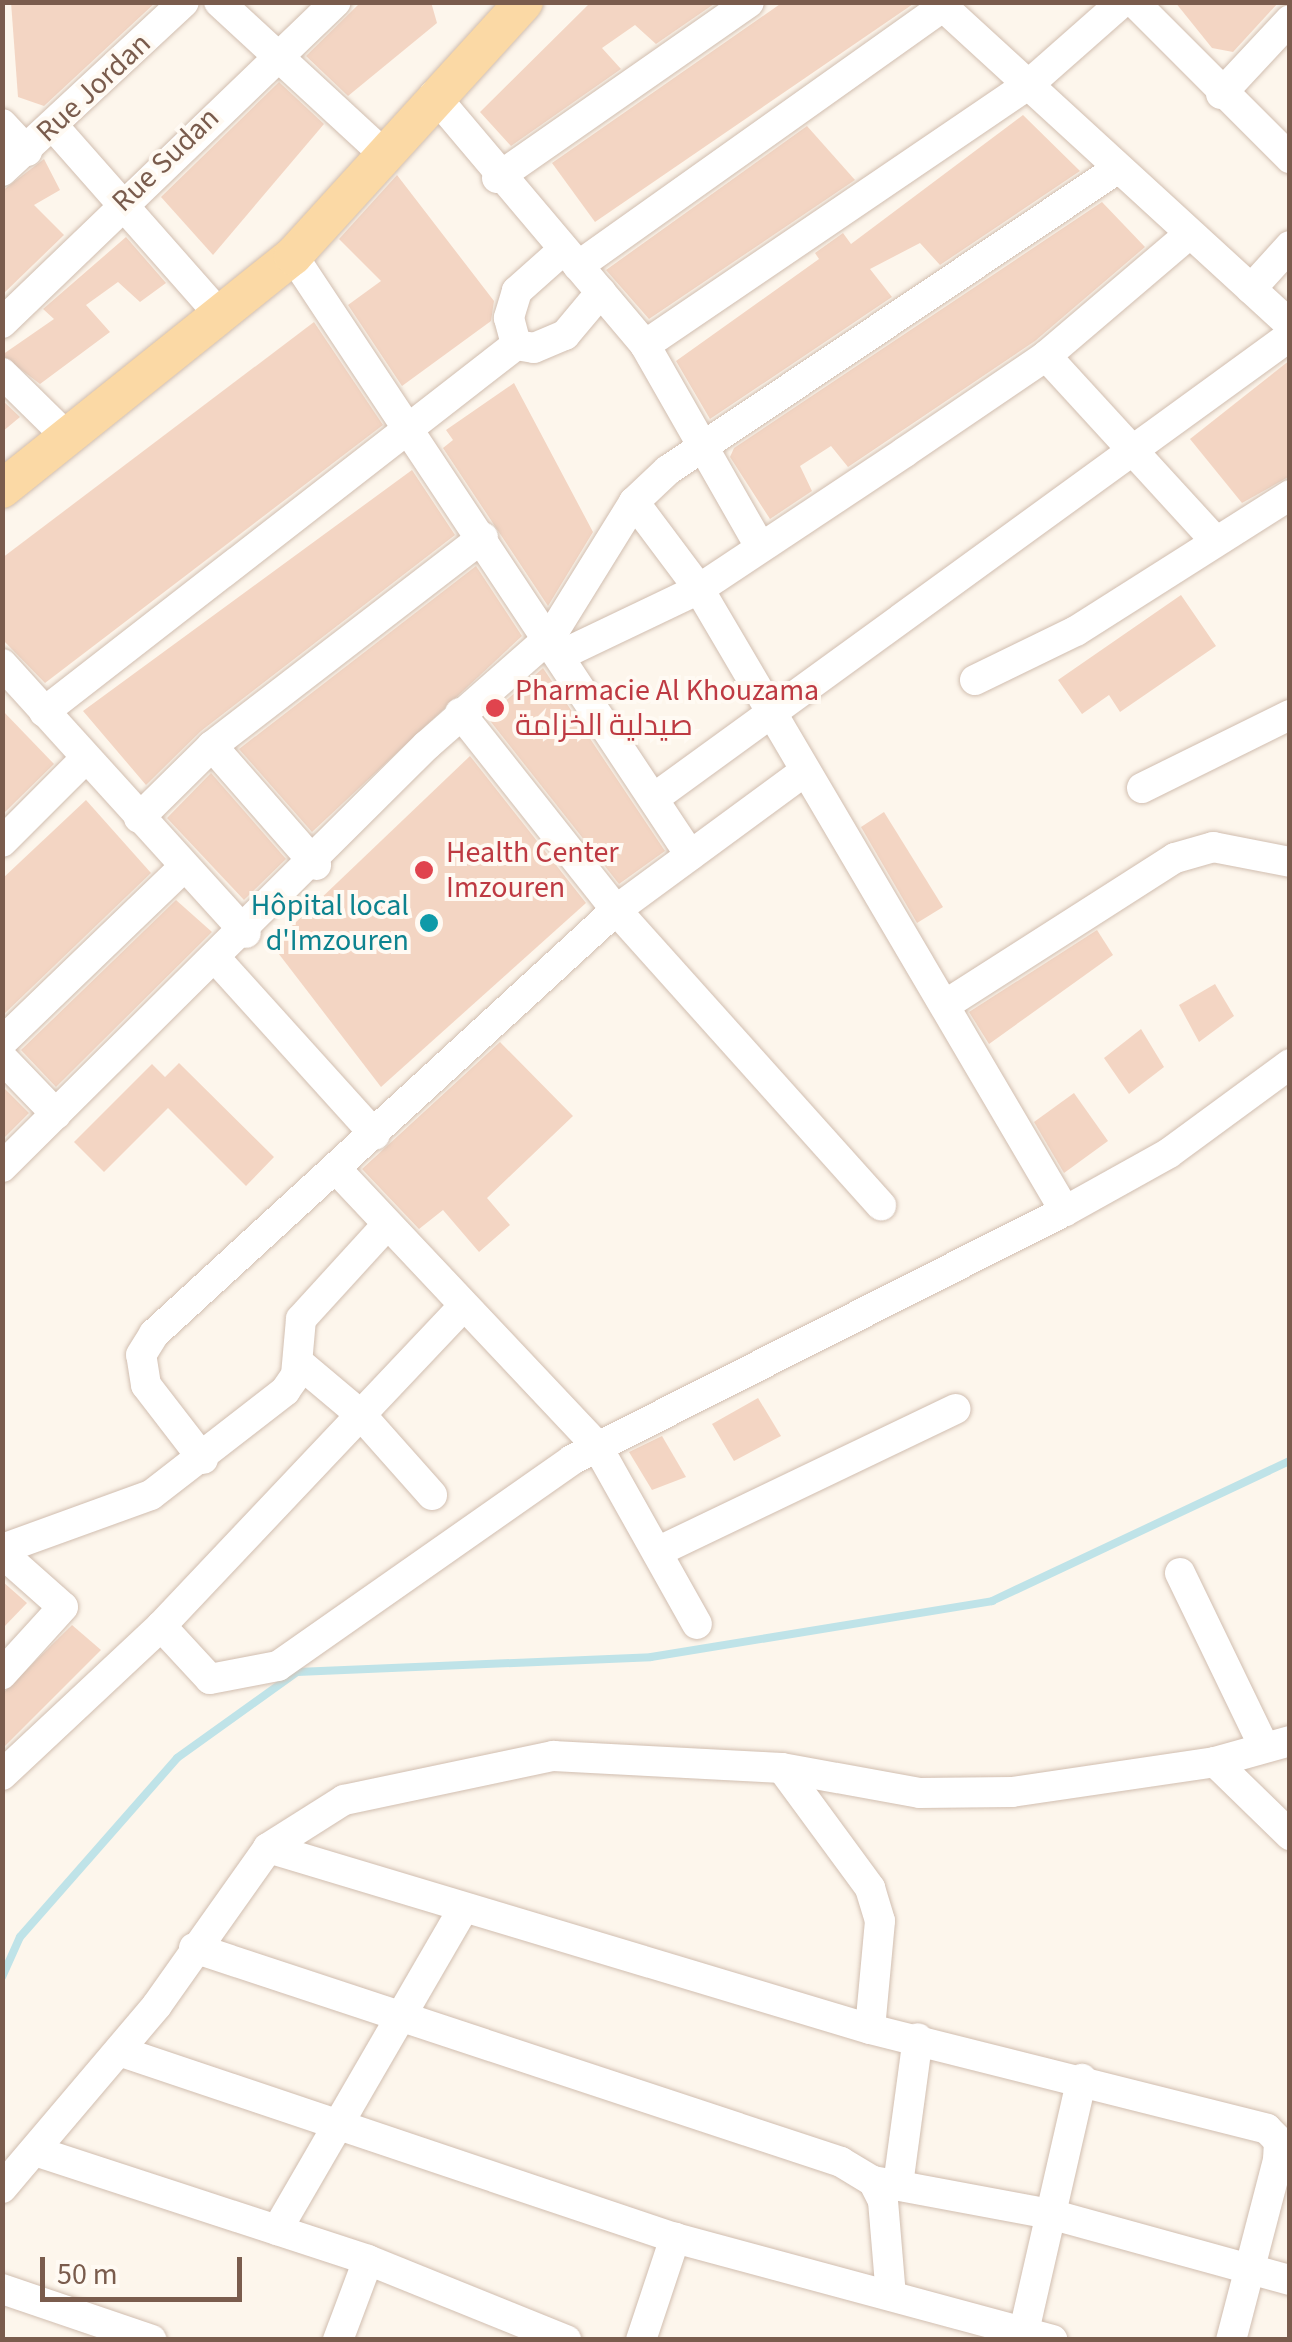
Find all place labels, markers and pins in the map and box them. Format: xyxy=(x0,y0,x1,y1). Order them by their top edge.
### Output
place label: Pharmacie Al Khouzama صيدلية الخزامة xyxy=(515,673,819,744)
marker: Pharmacie Al Khouzama صيدلية الخزامة xyxy=(484,697,506,719)
place label: Health Center Imzouren xyxy=(446,835,619,906)
marker: Health Center Imzouren xyxy=(411,857,437,883)
place label: Hôpital local d'Imzouren xyxy=(251,888,409,958)
marker: Hôpital local d'Imzouren xyxy=(418,912,440,934)

